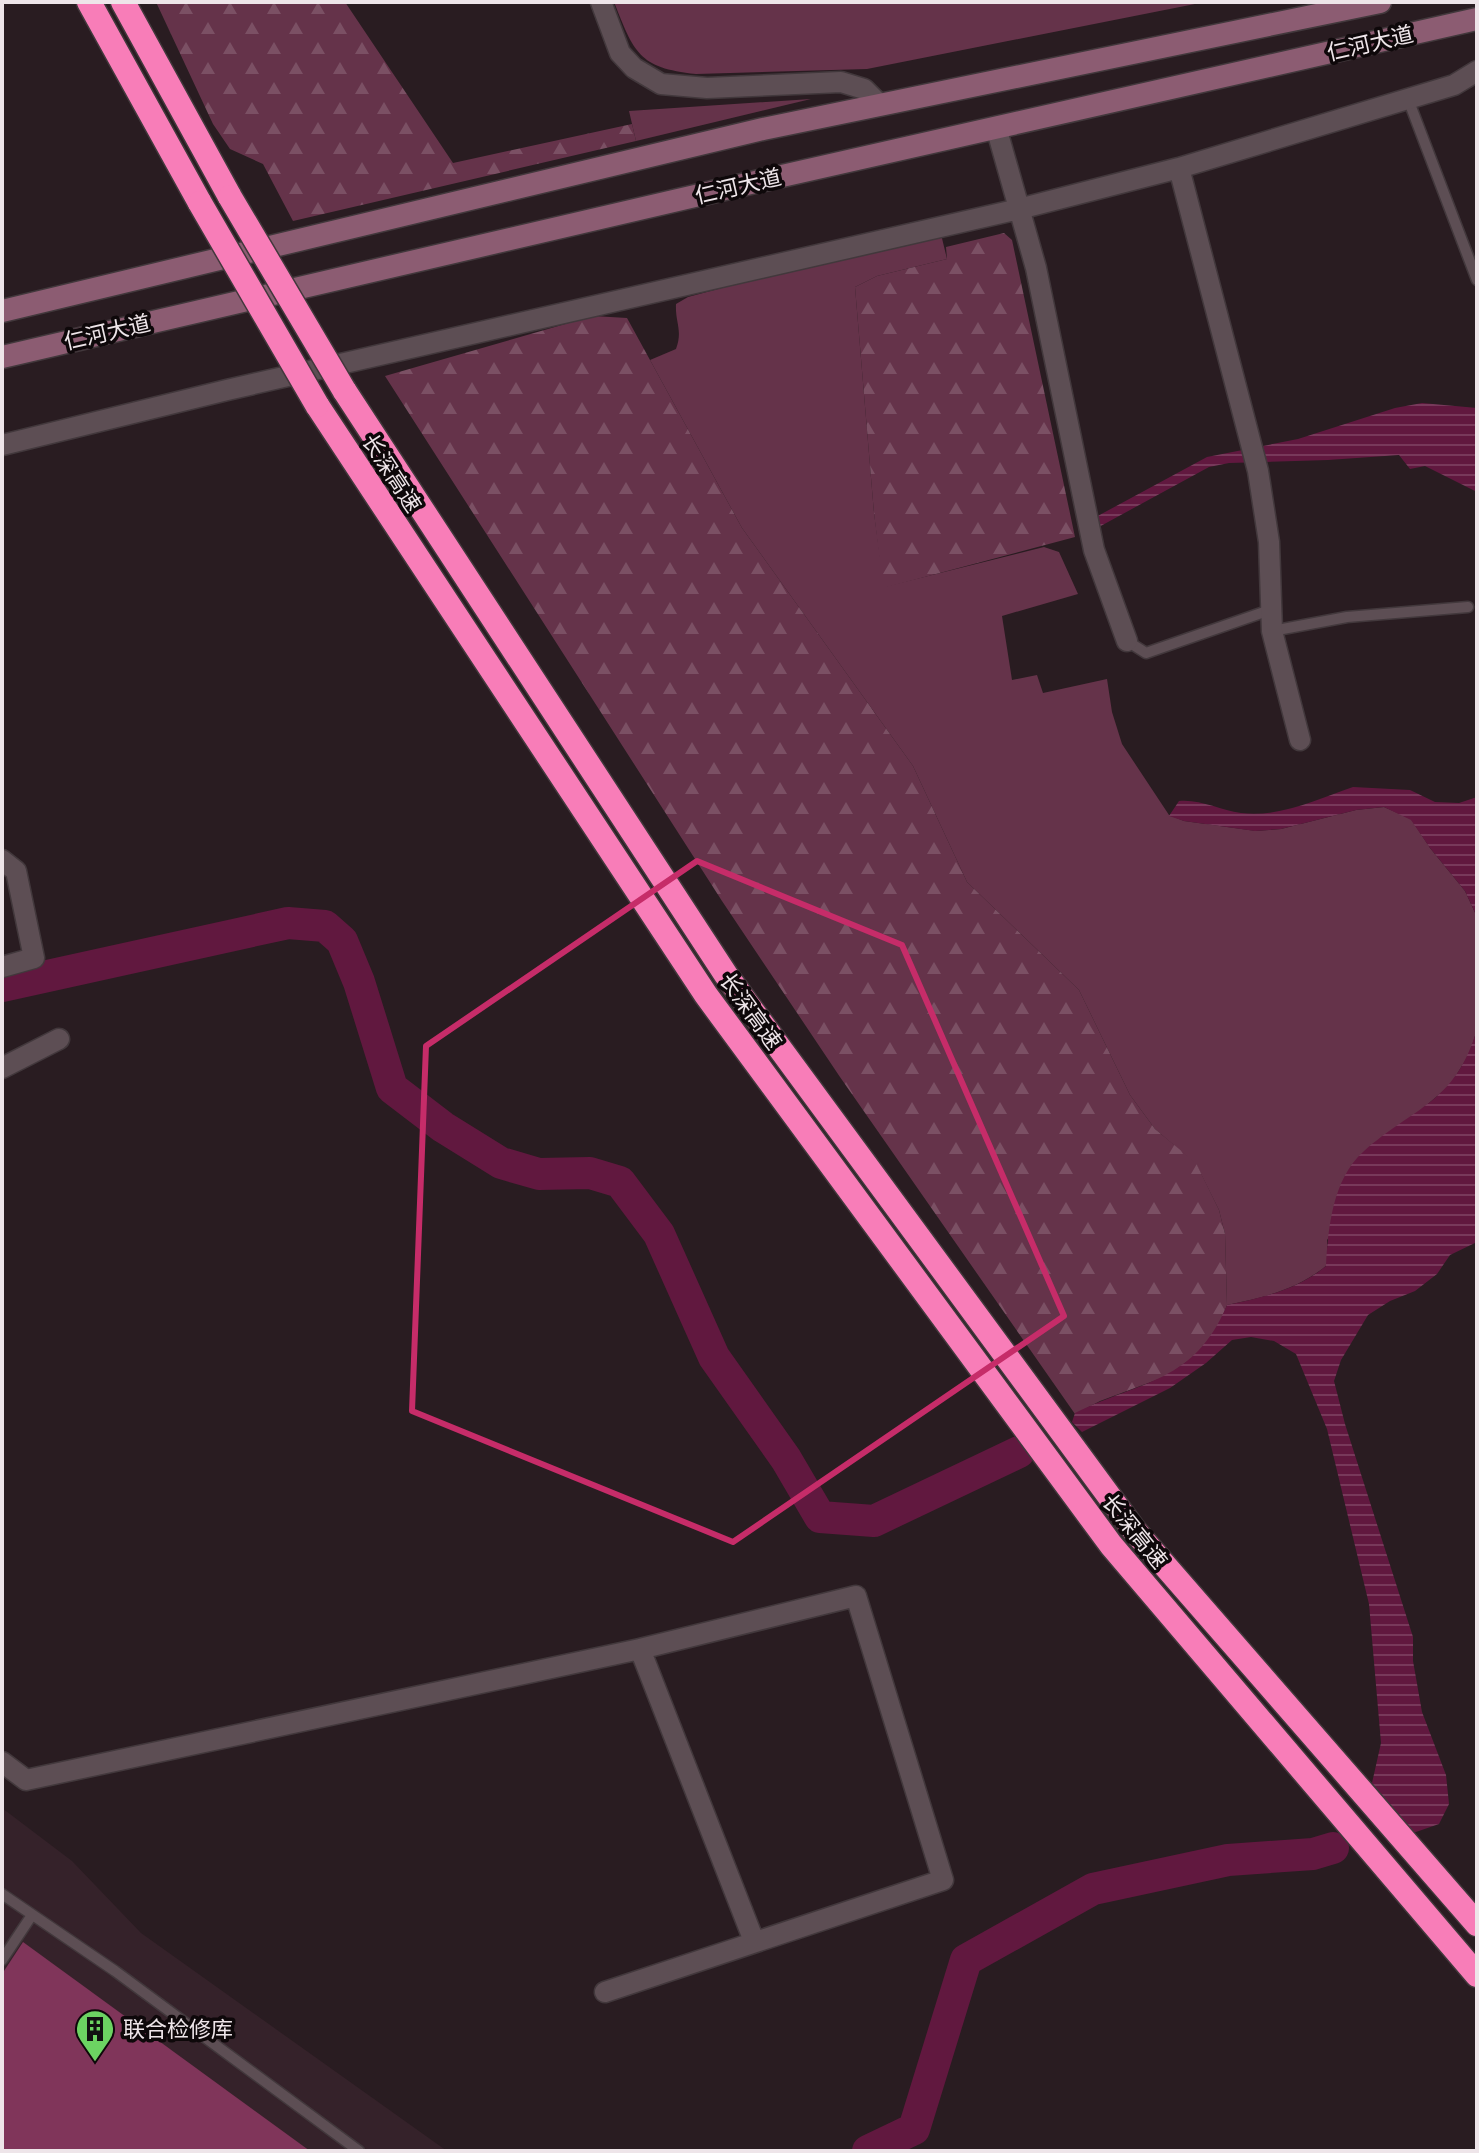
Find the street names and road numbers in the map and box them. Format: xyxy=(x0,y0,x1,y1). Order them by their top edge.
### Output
street label: 仁河大道 xyxy=(1324,20,1416,66)
street label: 仁河大道 xyxy=(692,163,784,209)
street label: 仁河大道 xyxy=(61,309,153,355)
street label: 长深高速 xyxy=(357,429,427,517)
street label: 长深高速 xyxy=(715,968,787,1054)
street label: 长深高速 xyxy=(1097,1489,1173,1573)

